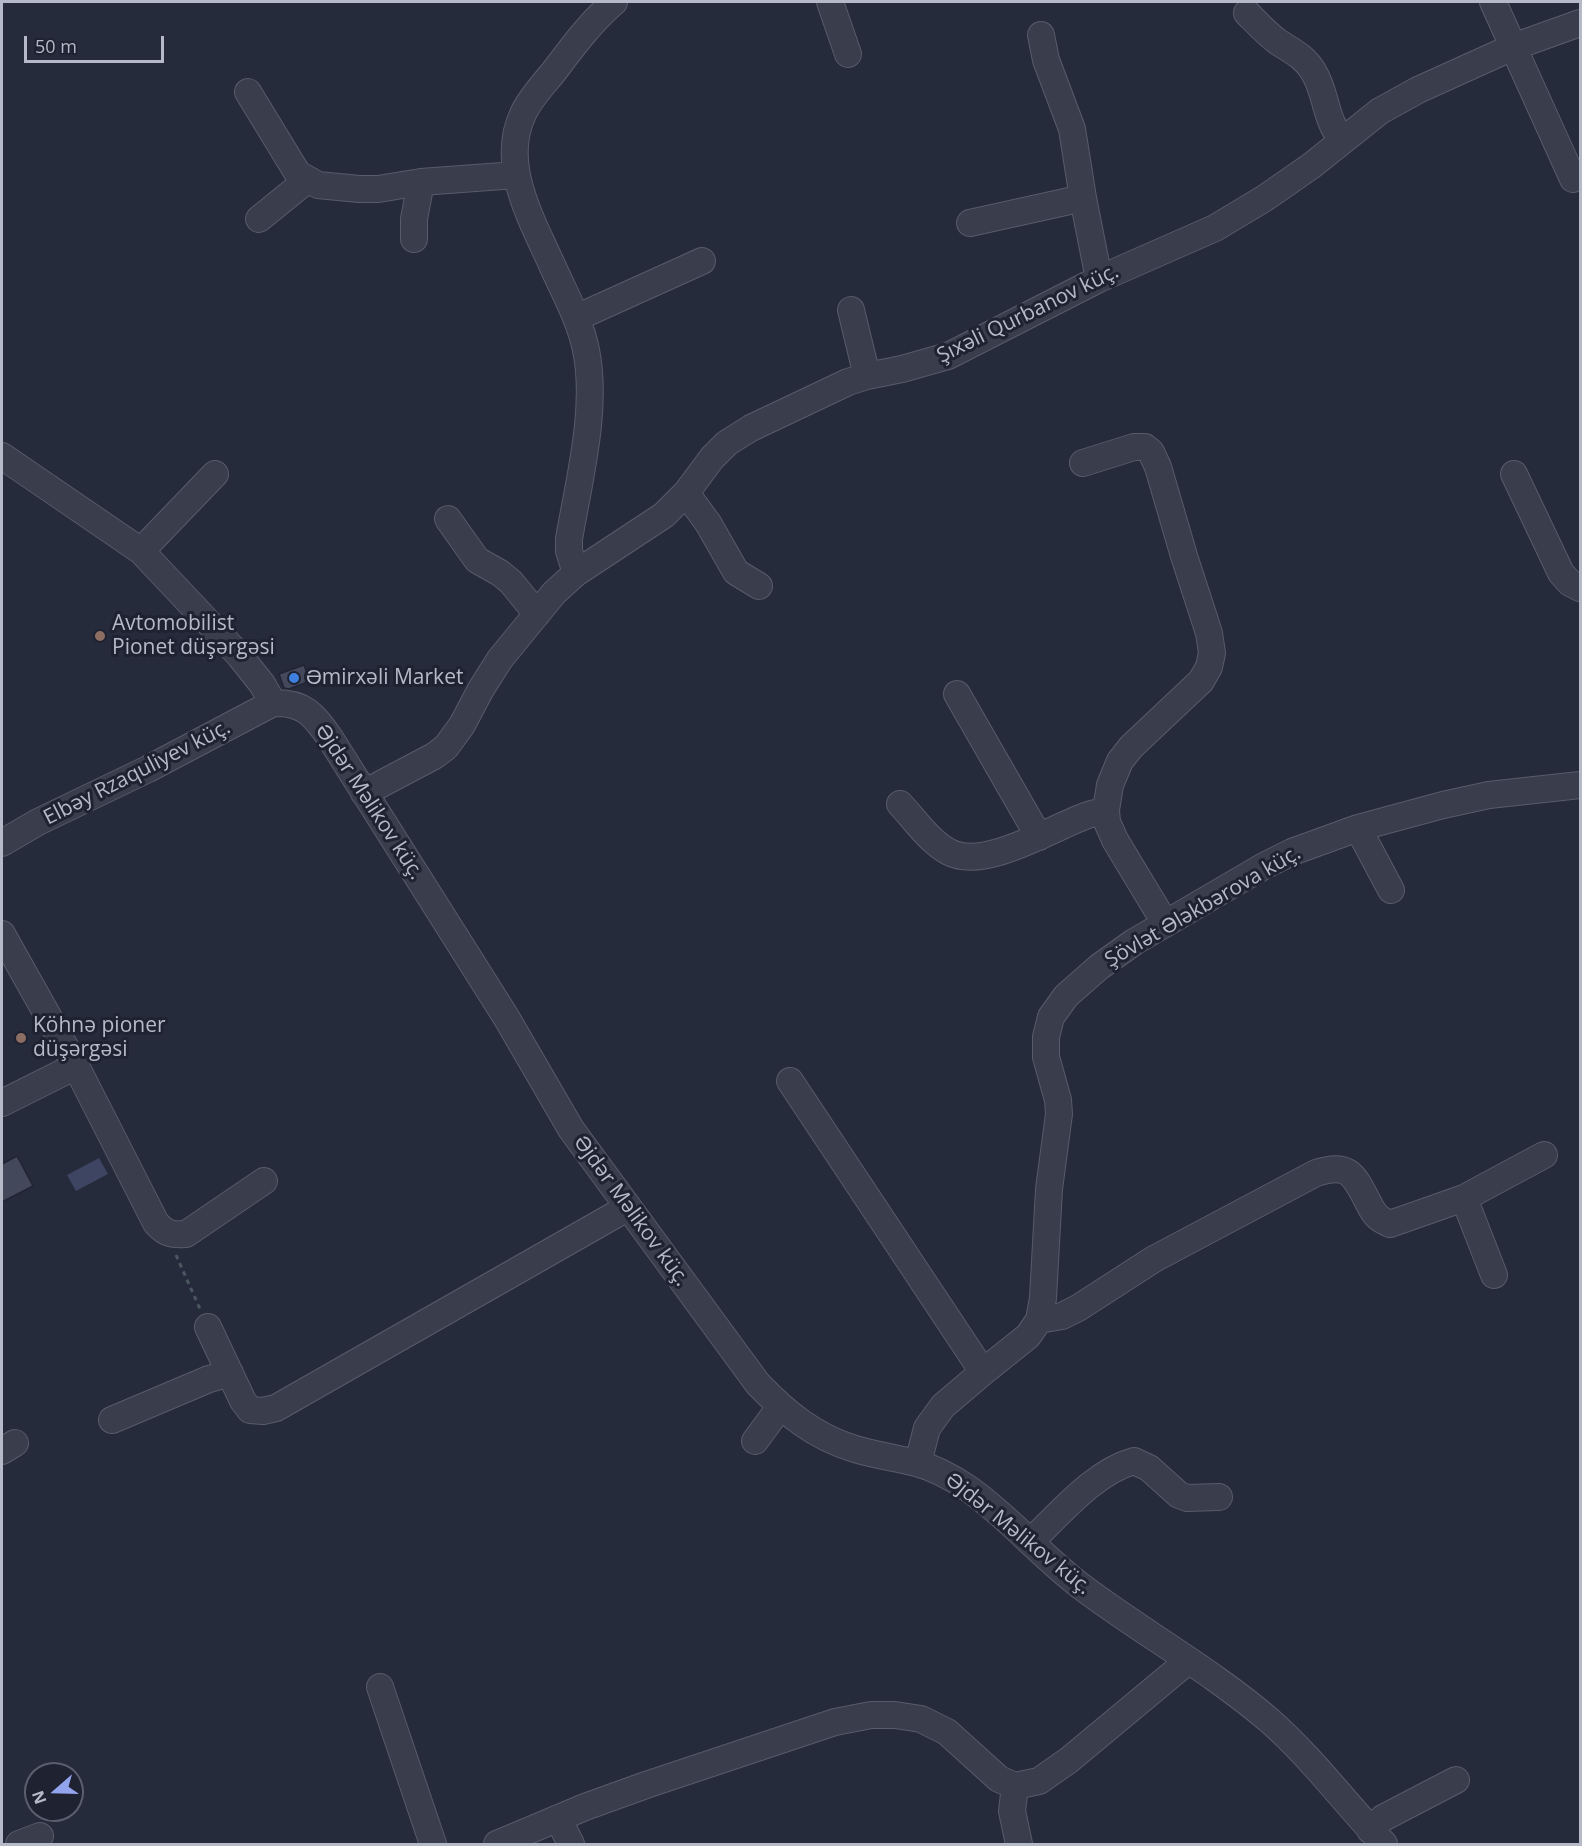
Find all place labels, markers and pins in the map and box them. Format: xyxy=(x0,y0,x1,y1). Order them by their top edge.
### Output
place label: Avtomobilist Pionet düşərgəsi xyxy=(112,611,275,661)
marker: Avtomobilist Pionet düşərgəsi xyxy=(93,629,107,643)
place label: Əmirxəli Market xyxy=(306,665,463,691)
marker: Əmirxəli Market xyxy=(287,671,301,685)
place label: Köhnə pioner düşərgəsi xyxy=(33,1013,166,1063)
marker: Köhnə pioner düşərgəsi xyxy=(14,1031,28,1045)

